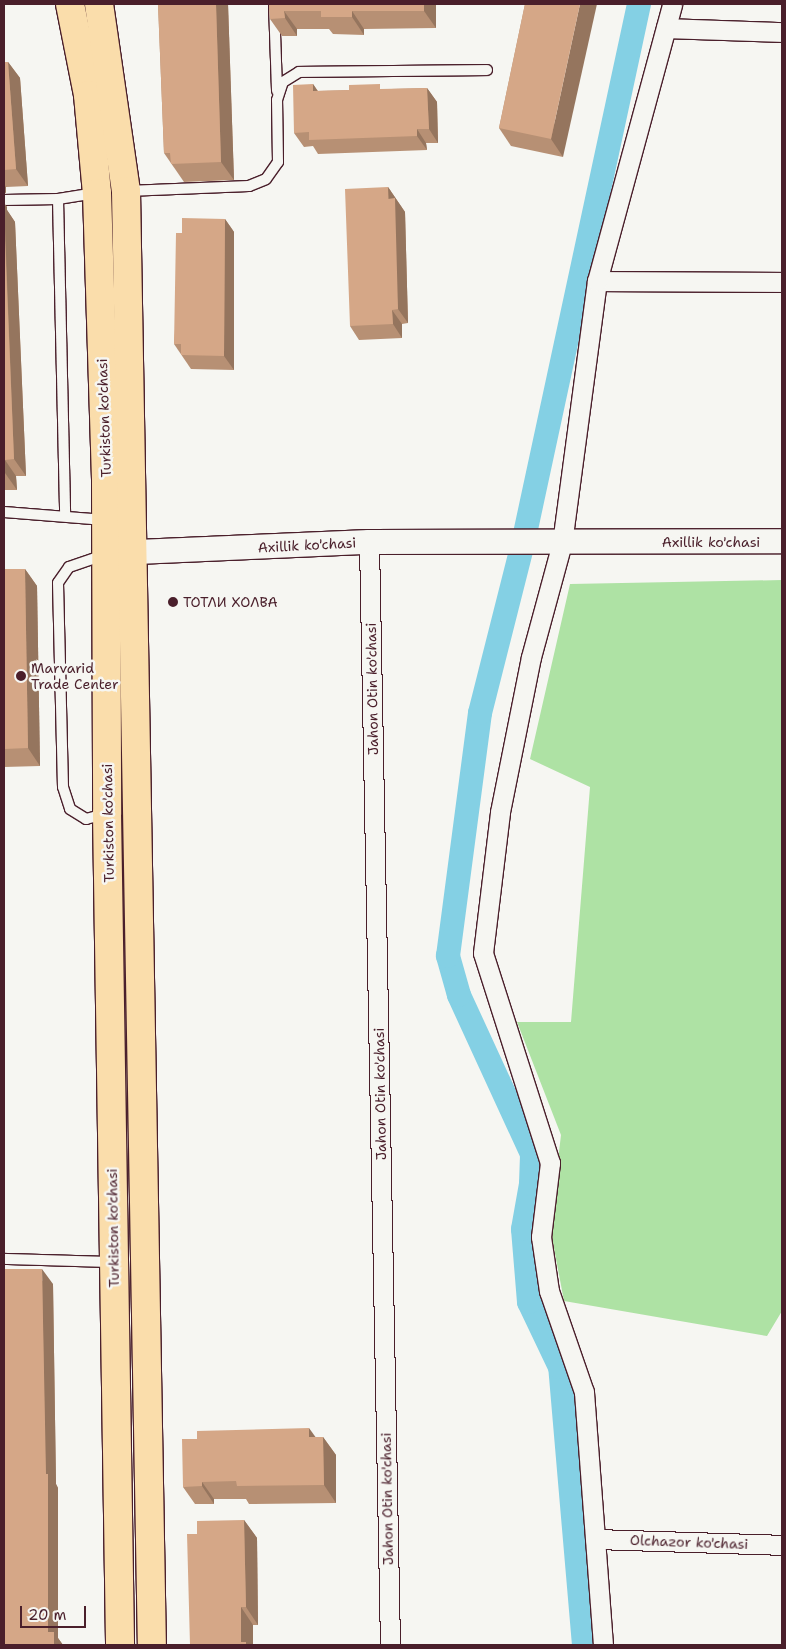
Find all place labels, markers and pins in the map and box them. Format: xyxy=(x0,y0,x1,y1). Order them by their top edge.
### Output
place label: ТОТЛИ ХОЛВА xyxy=(183,594,278,610)
marker: ТОТЛИ ХОЛВА xyxy=(167,596,179,608)
place label: Marvarid Trade Center xyxy=(31,660,119,692)
marker: Marvarid Trade Center xyxy=(15,670,27,682)

